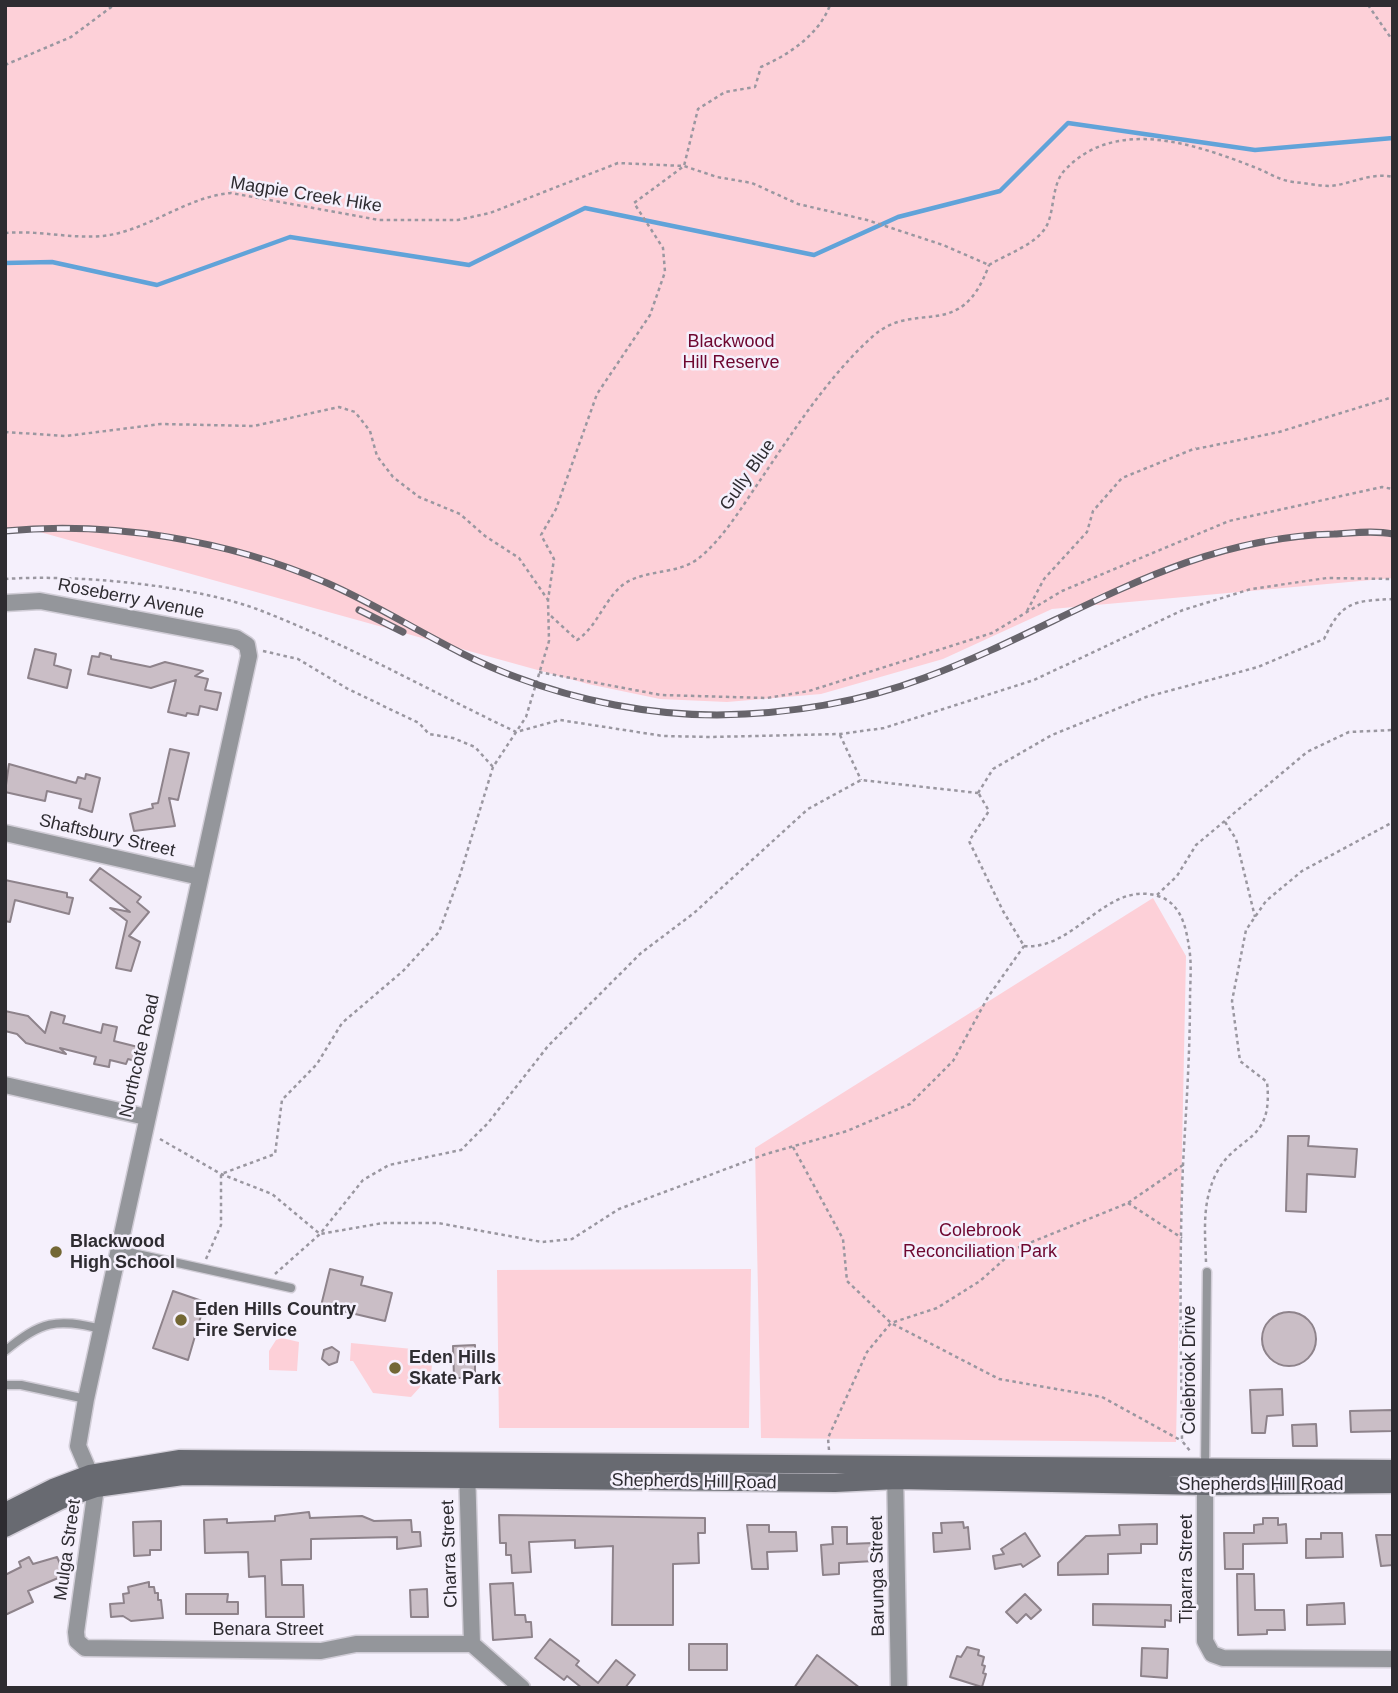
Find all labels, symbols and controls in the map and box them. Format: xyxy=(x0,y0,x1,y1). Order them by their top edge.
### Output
street label: Magpie Creek Hike xyxy=(229,172,383,218)
park label: Blackwood Hill Reserve xyxy=(682,331,780,374)
street label: Gully Blue xyxy=(716,435,780,515)
street label: Roseberry Avenue xyxy=(56,574,206,624)
street label: Shaftsbury Street xyxy=(37,810,177,862)
street label: Northcote Road xyxy=(115,992,165,1120)
park label: Colebrook Reconciliation Park xyxy=(903,1220,1057,1262)
place label: Blackwood High School xyxy=(70,1231,175,1274)
marker: Blackwood High School xyxy=(48,1244,64,1260)
place label: Eden Hills Country Fire Service xyxy=(195,1299,356,1342)
street label: Colebrook Drive xyxy=(1179,1305,1201,1435)
marker: Eden Hills Country Fire Service xyxy=(173,1312,189,1328)
place label: Eden Hills Skate Park xyxy=(409,1347,501,1390)
marker: Eden Hills Skate Park xyxy=(387,1360,403,1376)
street label: Shepherds Hill Road xyxy=(611,1470,777,1494)
street label: Shepherds Hill Road xyxy=(1178,1474,1344,1496)
street label: Mulga Street xyxy=(50,1498,86,1602)
street label: Charra Street xyxy=(437,1500,463,1608)
street label: Tiparra Street xyxy=(1176,1514,1198,1624)
street label: Barunga Street xyxy=(866,1515,890,1637)
street label: Benara Street xyxy=(212,1619,324,1641)

